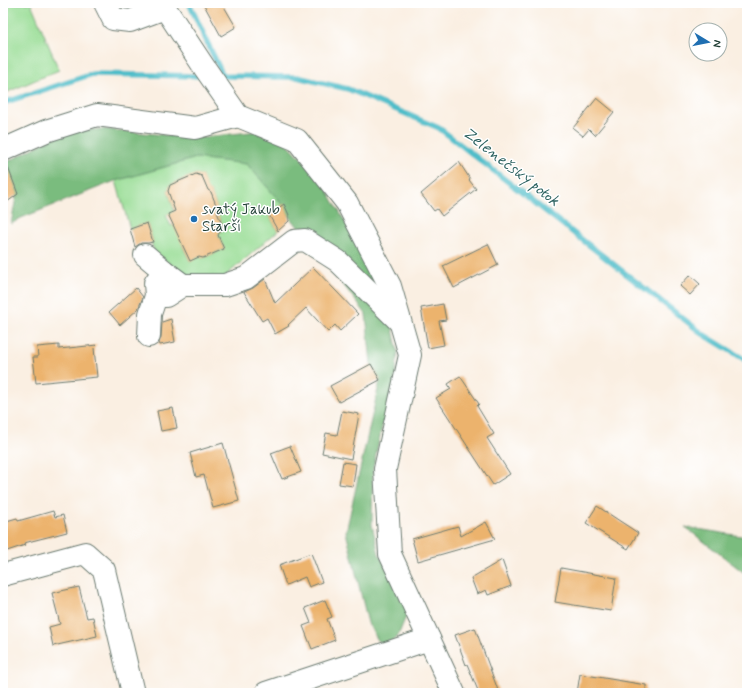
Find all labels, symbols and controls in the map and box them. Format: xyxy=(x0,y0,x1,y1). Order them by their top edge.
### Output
north arrow xyxy=(688,22,728,62)
text: N xyxy=(709,39,724,48)
water label: Zelenečský potok xyxy=(458,123,564,211)
place label: svatý Jakub Starší xyxy=(202,200,280,237)
marker: svatý Jakub Starší xyxy=(189,214,199,224)

